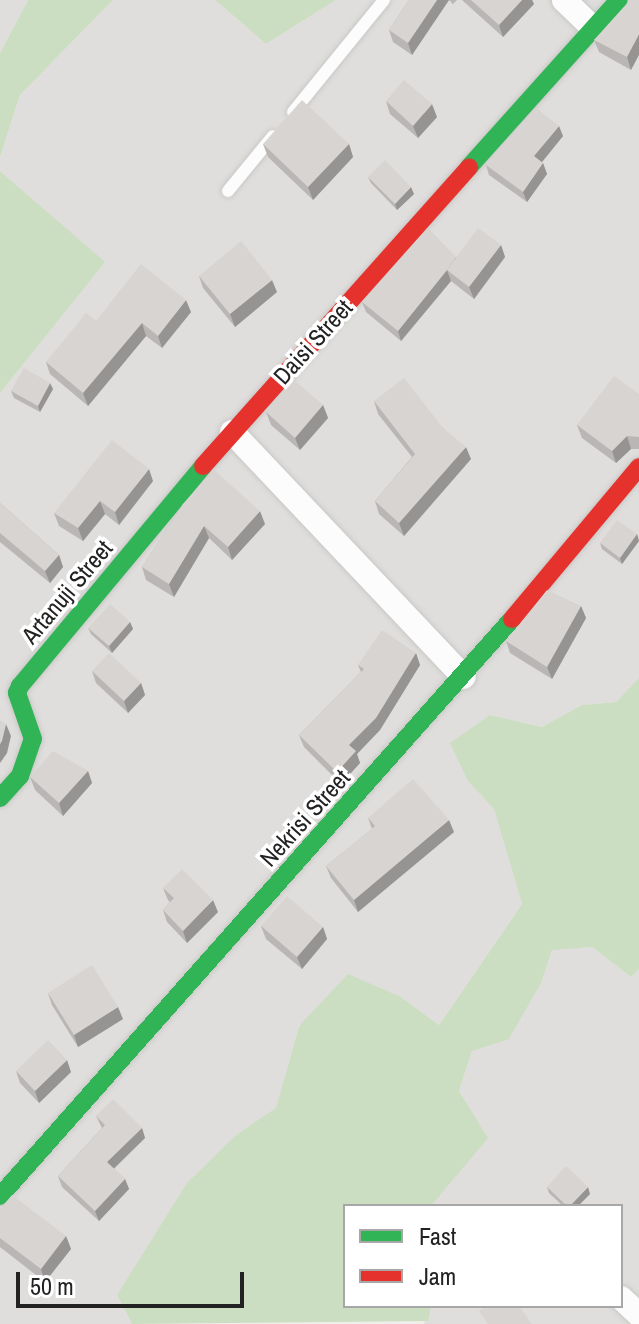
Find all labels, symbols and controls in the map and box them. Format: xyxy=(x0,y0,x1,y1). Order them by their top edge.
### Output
street label: Daisi Street xyxy=(268,294,358,390)
street label: Artanuji Street xyxy=(16,535,118,649)
street label: Nekrisi Street xyxy=(254,764,356,872)
legend xyxy=(343,1204,623,1308)
text: Fast xyxy=(419,1220,456,1252)
scale bar xyxy=(20,1256,248,1306)
text: Jam xyxy=(419,1260,456,1292)
text: 50 m xyxy=(30,1270,74,1302)

